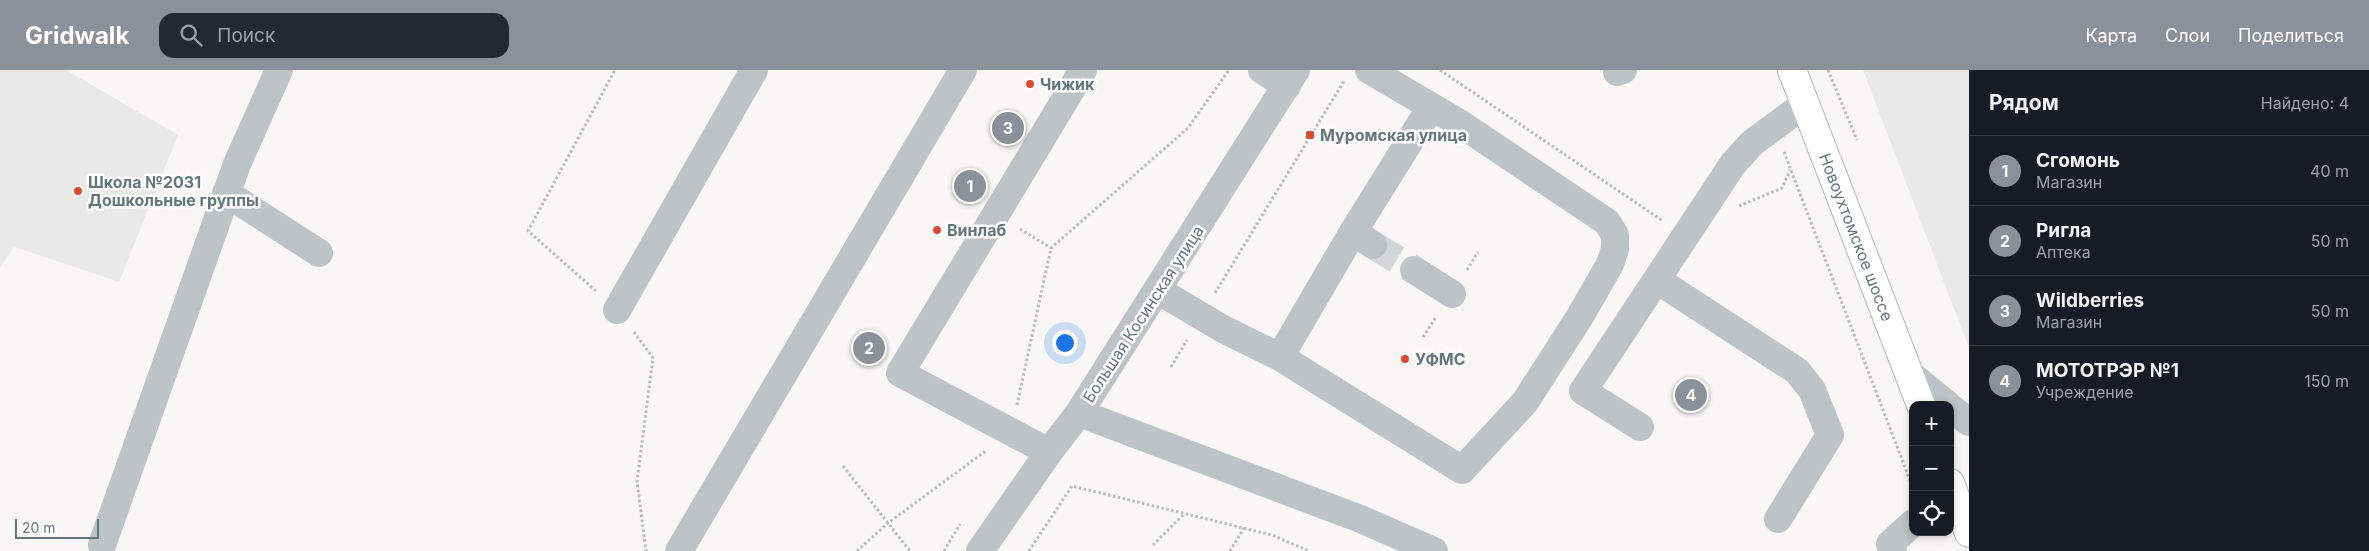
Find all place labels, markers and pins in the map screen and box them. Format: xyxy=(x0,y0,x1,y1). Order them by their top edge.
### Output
place label: Чижик xyxy=(1040,74,1095,94)
marker: Чижик xyxy=(1024,78,1036,90)
pin: 3 xyxy=(992,109,1024,147)
place label: Муромская улица xyxy=(1320,125,1467,145)
marker: Муромская улица xyxy=(1304,129,1316,141)
pin: 1 xyxy=(954,167,986,205)
place label: Школа №2031 Дошкольные группы xyxy=(88,172,259,210)
marker: Школа №2031 Дошкольные группы xyxy=(72,185,84,197)
place label: Винлаб xyxy=(947,220,1006,240)
marker: Винлаб xyxy=(931,224,943,236)
pin: 2 xyxy=(853,329,885,367)
place label: УФМС xyxy=(1415,349,1466,369)
marker: УФМС xyxy=(1399,353,1411,365)
pin: 4 xyxy=(1675,376,1707,414)

